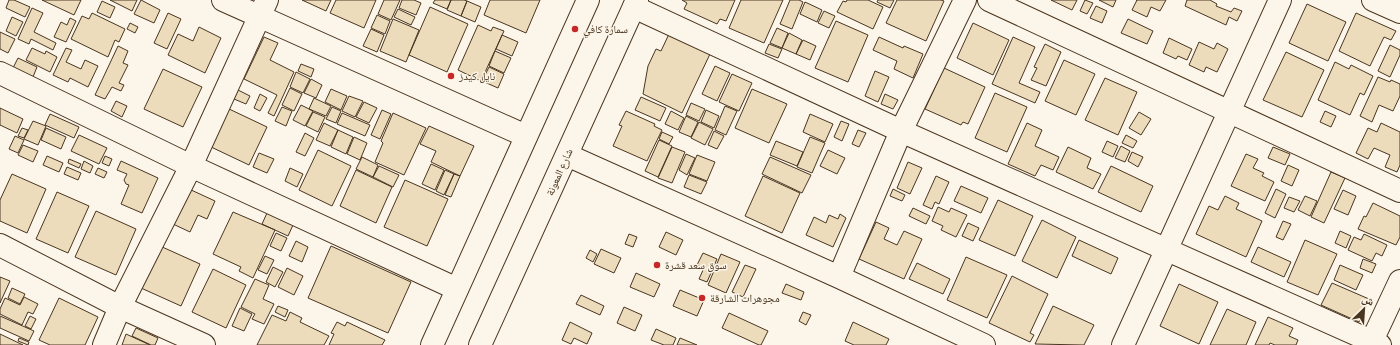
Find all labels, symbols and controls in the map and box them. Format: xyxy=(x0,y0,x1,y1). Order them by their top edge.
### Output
place label: سمارة كافي xyxy=(583,23,628,38)
marker: سمارة كافي xyxy=(570,24,580,34)
place label: نايل كيدز xyxy=(458,70,495,83)
marker: نايل كيدز xyxy=(446,71,456,81)
street label: شارع المعونة xyxy=(543,147,576,198)
place label: سوق سعد قشرة xyxy=(665,259,727,272)
marker: سوق سعد قشرة xyxy=(652,260,662,270)
north arrow xyxy=(1344,289,1384,329)
place label: مجوهرات الشارقة xyxy=(710,292,780,305)
text: ش xyxy=(1360,292,1376,310)
marker: مجوهرات الشارقة xyxy=(697,293,707,303)

